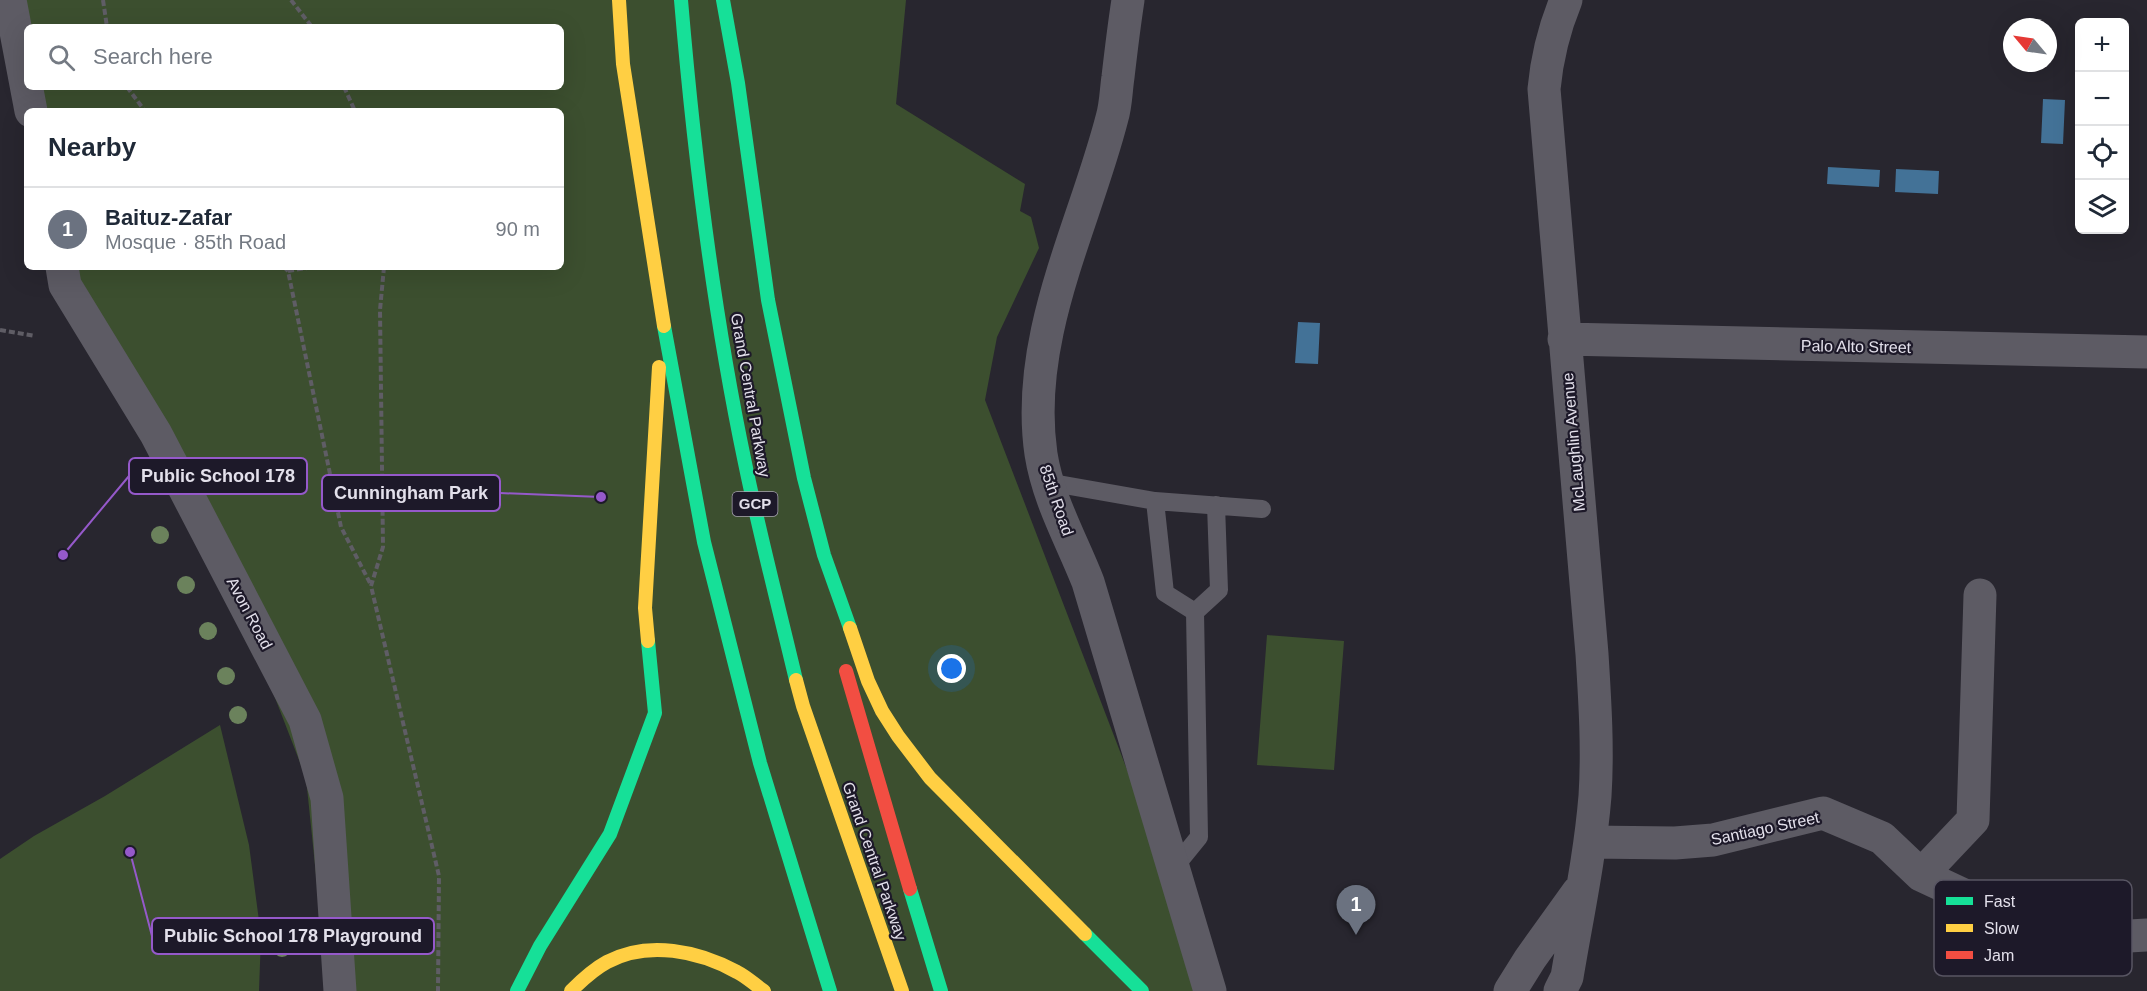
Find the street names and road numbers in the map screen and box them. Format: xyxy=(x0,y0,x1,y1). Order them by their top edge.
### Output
street label: Grand Central Parkway xyxy=(728,312,773,478)
street label: Palo Alto Street xyxy=(1801,337,1912,356)
street label: McLaughlin Avenue xyxy=(1559,372,1588,512)
street label: 85th Road xyxy=(1036,462,1077,538)
road number: GCP xyxy=(732,492,777,516)
street label: Avon Road xyxy=(224,574,276,652)
street label: Grand Central Parkway xyxy=(839,780,910,943)
street label: Santiago Street xyxy=(1709,809,1821,848)

